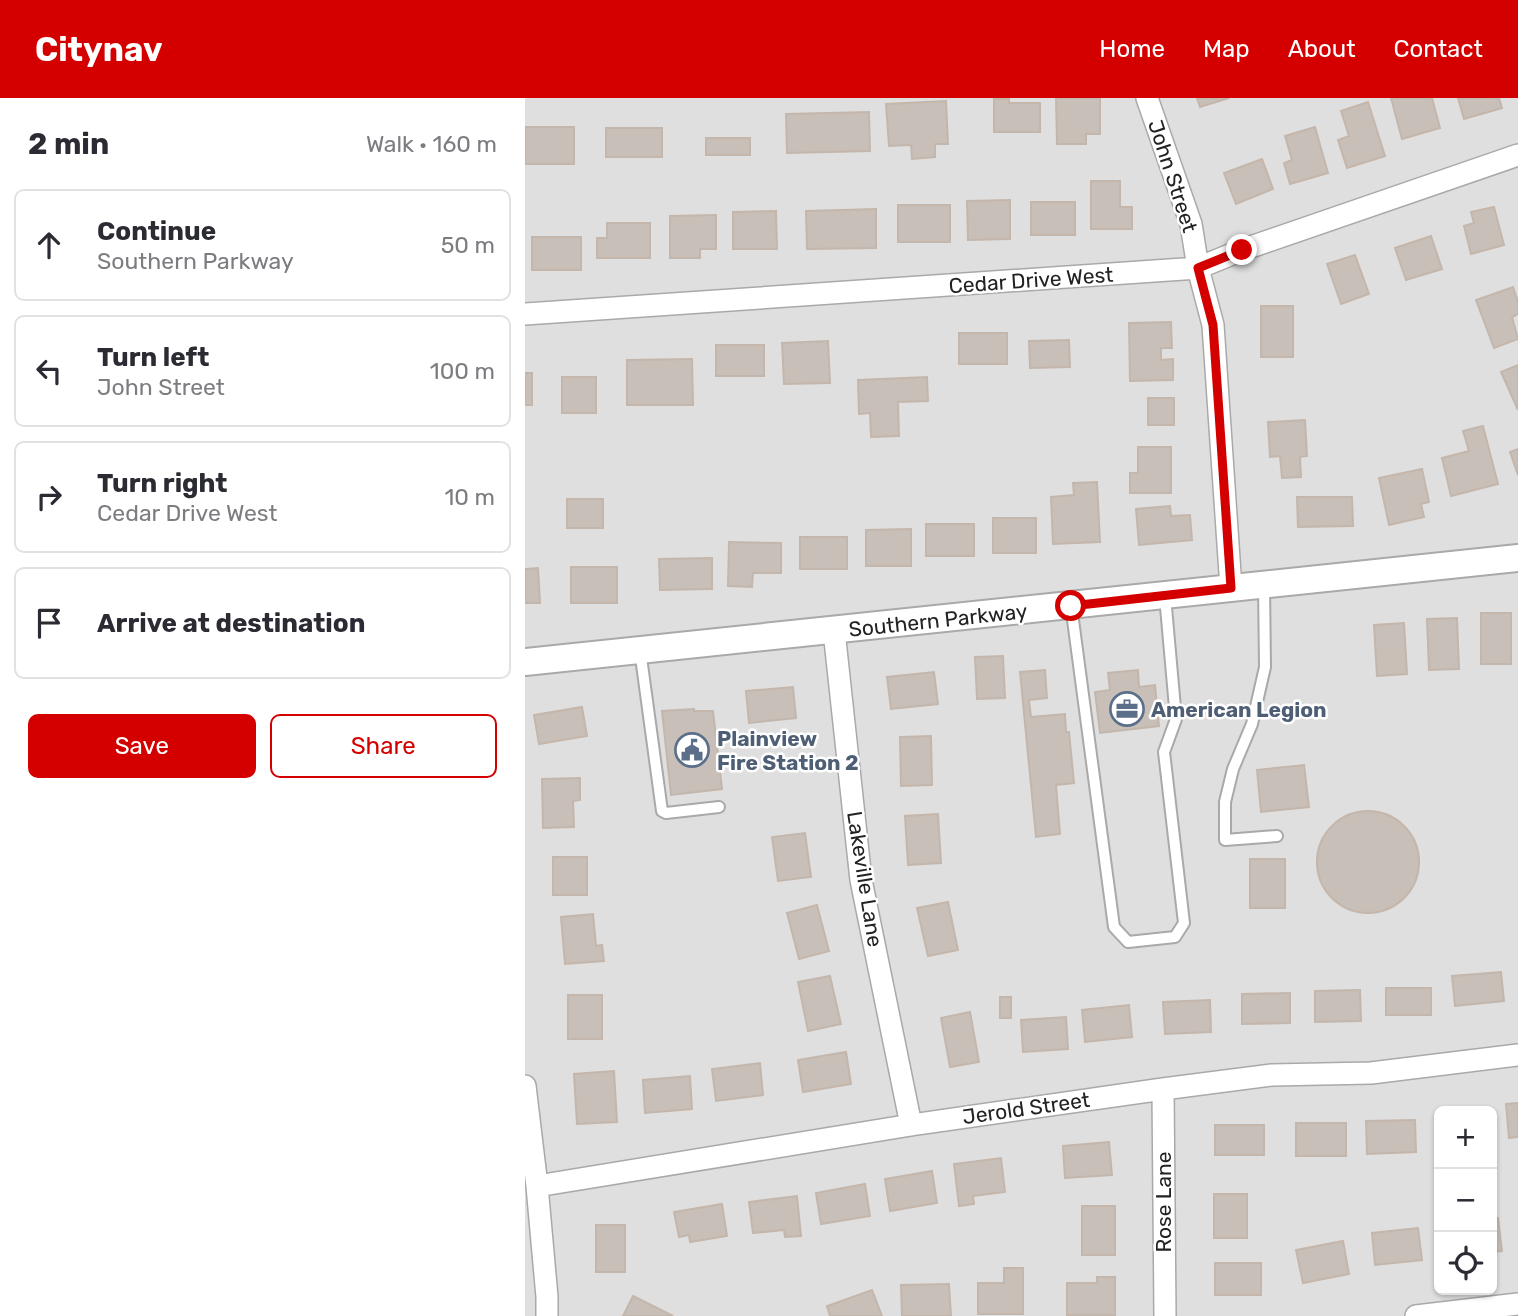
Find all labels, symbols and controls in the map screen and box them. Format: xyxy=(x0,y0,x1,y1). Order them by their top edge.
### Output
text: Citynav xyxy=(35,30,163,69)
text: Home xyxy=(1099,35,1165,63)
text: Map xyxy=(1203,35,1250,63)
text: About xyxy=(1288,35,1356,63)
text: Contact xyxy=(1394,35,1483,63)
street label: John Street xyxy=(1143,117,1203,235)
text: 2 min xyxy=(28,126,109,162)
text: Walk · 160 m xyxy=(366,130,497,158)
text: Continue xyxy=(97,216,216,247)
icon: ahead xyxy=(30,226,68,264)
text: 50 m xyxy=(441,231,495,259)
route end xyxy=(1226,234,1257,265)
text: Southern Parkway xyxy=(97,247,294,275)
street label: Cedar Drive West xyxy=(948,262,1114,298)
text: Turn left xyxy=(97,342,209,373)
icon: left xyxy=(30,352,68,390)
text: 100 m xyxy=(430,357,495,385)
text: John Street xyxy=(97,373,225,401)
text: Turn right xyxy=(97,468,227,499)
icon: right xyxy=(30,478,68,516)
text: 10 m xyxy=(444,483,495,511)
text: Cedar Drive West xyxy=(97,499,278,527)
route start xyxy=(1055,590,1086,621)
street label: Southern Parkway xyxy=(847,598,1029,642)
icon: arrive xyxy=(30,604,68,642)
text: Arrive at destination xyxy=(97,608,365,639)
office icon: American Legion xyxy=(1108,690,1146,728)
place label: American Legion xyxy=(1151,697,1327,722)
button: Save xyxy=(28,714,256,778)
button: Share xyxy=(270,714,497,778)
place label: Plainview Fire Station 2 xyxy=(717,726,859,775)
public building icon: Plainview Fire Station 2 xyxy=(673,731,711,769)
street label: Lakeville Lane xyxy=(842,809,888,949)
street label: Jerold Street xyxy=(961,1087,1091,1129)
map controls xyxy=(1434,1106,1497,1295)
button: + xyxy=(1434,1106,1497,1169)
street label: Rose Lane xyxy=(1151,1151,1176,1253)
button: − xyxy=(1434,1169,1497,1232)
button: locate xyxy=(1434,1232,1497,1295)

